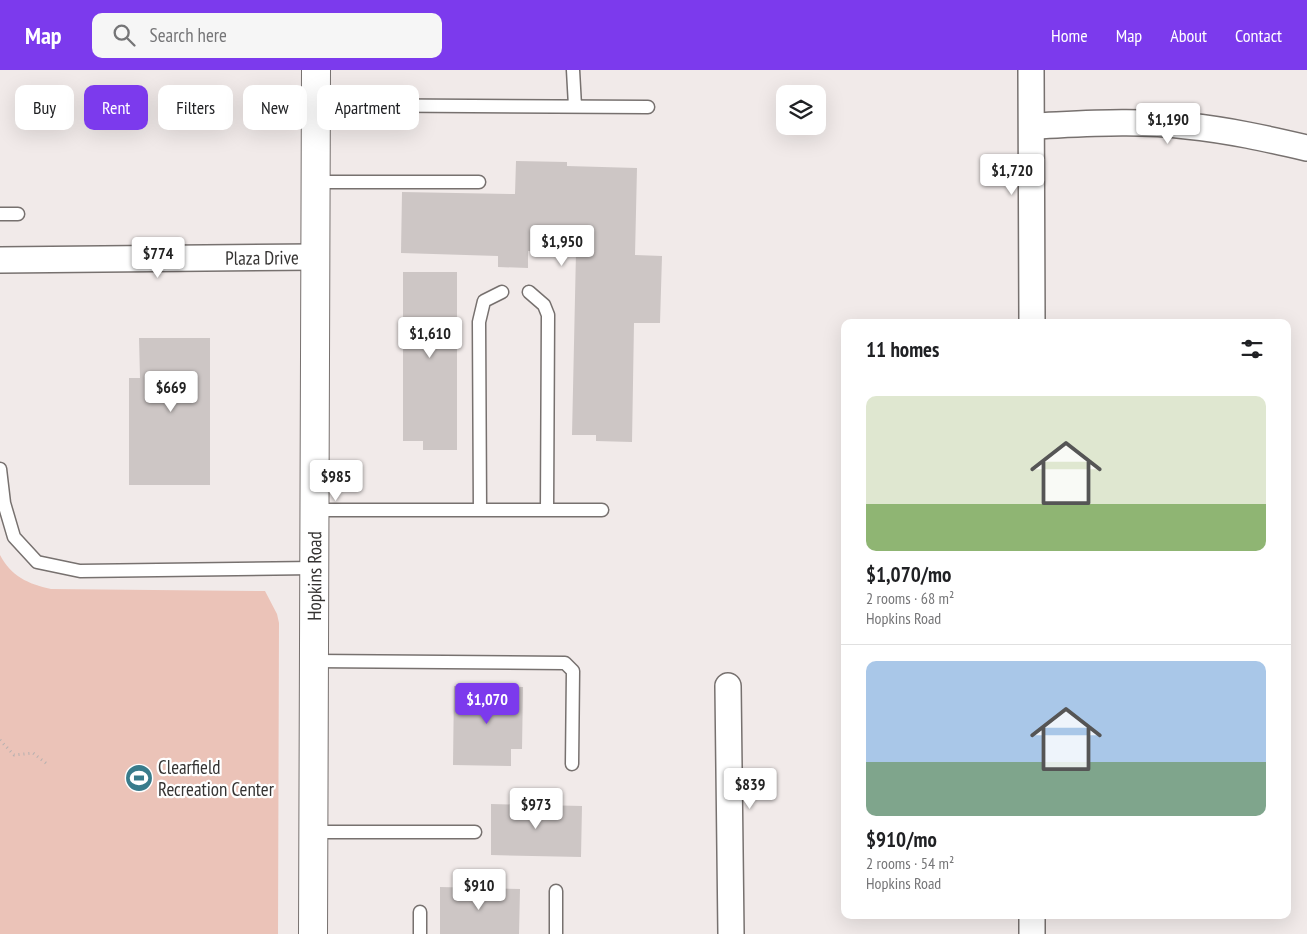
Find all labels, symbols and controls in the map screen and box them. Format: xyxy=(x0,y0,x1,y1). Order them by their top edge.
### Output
search box xyxy=(92,13,442,58)
text: Map xyxy=(25,20,62,51)
icon: search xyxy=(110,21,138,49)
text: Search here xyxy=(150,23,227,47)
text: Home xyxy=(1051,24,1088,47)
text: Map xyxy=(1116,24,1142,47)
text: About xyxy=(1170,24,1207,47)
text: Contact xyxy=(1235,24,1282,47)
chip: Buy xyxy=(15,85,74,130)
chip: Rent xyxy=(84,85,148,130)
chip: Filters xyxy=(158,85,233,130)
chip: New xyxy=(243,85,307,130)
chip: Apartment xyxy=(317,85,419,130)
map controls xyxy=(776,85,826,135)
button: layers xyxy=(776,85,826,135)
pin: $1,190 xyxy=(1127,102,1209,145)
text: $1,190 xyxy=(1147,109,1189,129)
pin: $1,720 xyxy=(971,154,1053,196)
text: $1,720 xyxy=(991,160,1033,180)
pin: $1,950 xyxy=(521,224,603,267)
text: $1,950 xyxy=(541,231,583,251)
pin: $774 xyxy=(128,236,188,279)
text: $774 xyxy=(143,243,173,263)
street label: Plaza Drive xyxy=(225,245,299,270)
pin: $1,610 xyxy=(389,316,471,359)
text: $1,610 xyxy=(409,323,451,343)
icon: filters xyxy=(1238,335,1266,363)
text: 11 homes xyxy=(866,336,939,363)
pin: $669 xyxy=(141,370,201,413)
text: $669 xyxy=(156,377,186,397)
icon: home xyxy=(1021,428,1111,518)
pin: $985 xyxy=(306,460,366,502)
text: $985 xyxy=(321,466,351,486)
street label: Hopkins Road xyxy=(302,531,326,621)
text: $1,070/mo xyxy=(866,561,951,588)
text: 2 rooms · 68 m² xyxy=(866,588,954,608)
text: Hopkins Road xyxy=(866,608,941,628)
pin: $1,070 xyxy=(446,682,528,725)
text: $1,070 xyxy=(466,689,508,709)
icon: home xyxy=(1021,694,1111,784)
place label: Clearfield Recreation Center xyxy=(158,755,275,801)
sports icon: Clearfield Recreation Center xyxy=(124,763,154,793)
pin: $839 xyxy=(720,768,780,810)
text: $839 xyxy=(735,774,765,794)
pin: $973 xyxy=(506,788,566,830)
text: $973 xyxy=(521,794,551,814)
text: $910/mo xyxy=(866,826,937,853)
text: 2 rooms · 54 m² xyxy=(866,853,954,873)
pin: $910 xyxy=(449,868,509,911)
text: Hopkins Road xyxy=(866,873,941,893)
text: $910 xyxy=(464,875,494,895)

